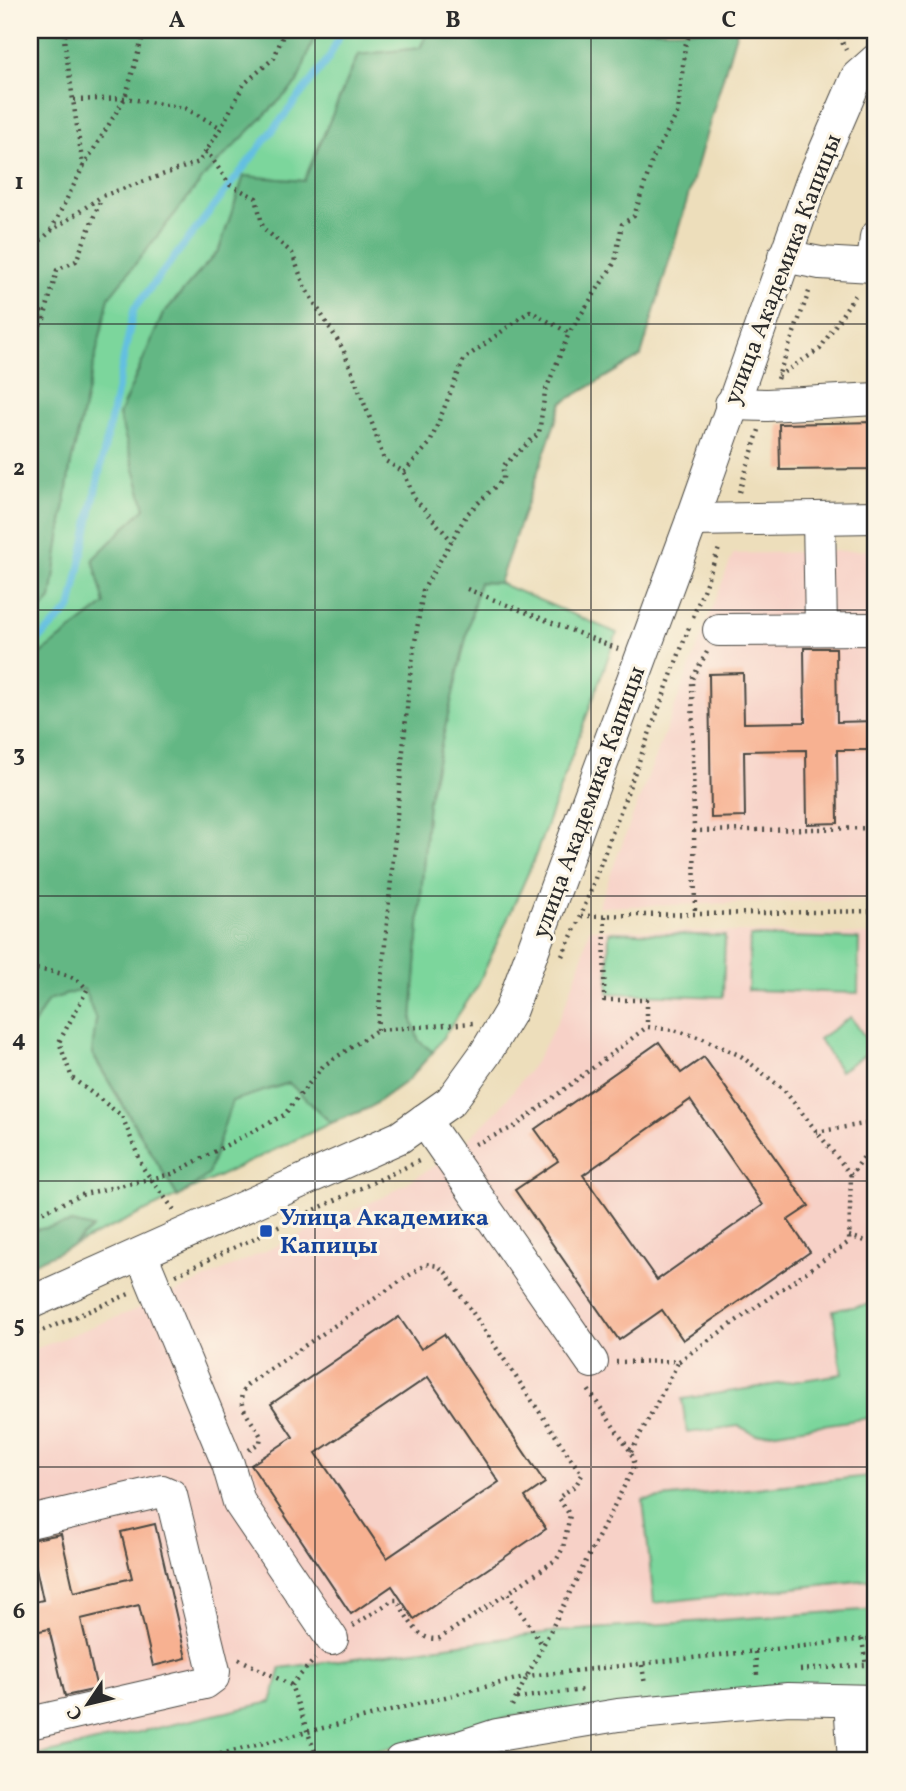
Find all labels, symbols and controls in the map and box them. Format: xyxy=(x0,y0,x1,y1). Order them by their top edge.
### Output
text: A xyxy=(169,5,185,37)
text: B xyxy=(445,5,461,37)
text: C xyxy=(722,5,736,37)
street label: улица Академика Капицы xyxy=(716,129,851,410)
text: 1 xyxy=(14,167,24,199)
text: 2 xyxy=(13,453,25,485)
street label: улица Академика Капицы xyxy=(525,662,655,944)
text: 3 xyxy=(13,739,25,771)
text: 4 xyxy=(12,1024,26,1056)
place label: Улица Академика Капицы xyxy=(280,1202,489,1264)
marker: Улица Академика Капицы xyxy=(258,1223,274,1239)
text: 5 xyxy=(13,1310,25,1342)
text: 6 xyxy=(13,1596,25,1628)
north arrow xyxy=(52,1668,122,1738)
text: С xyxy=(62,1700,90,1725)

